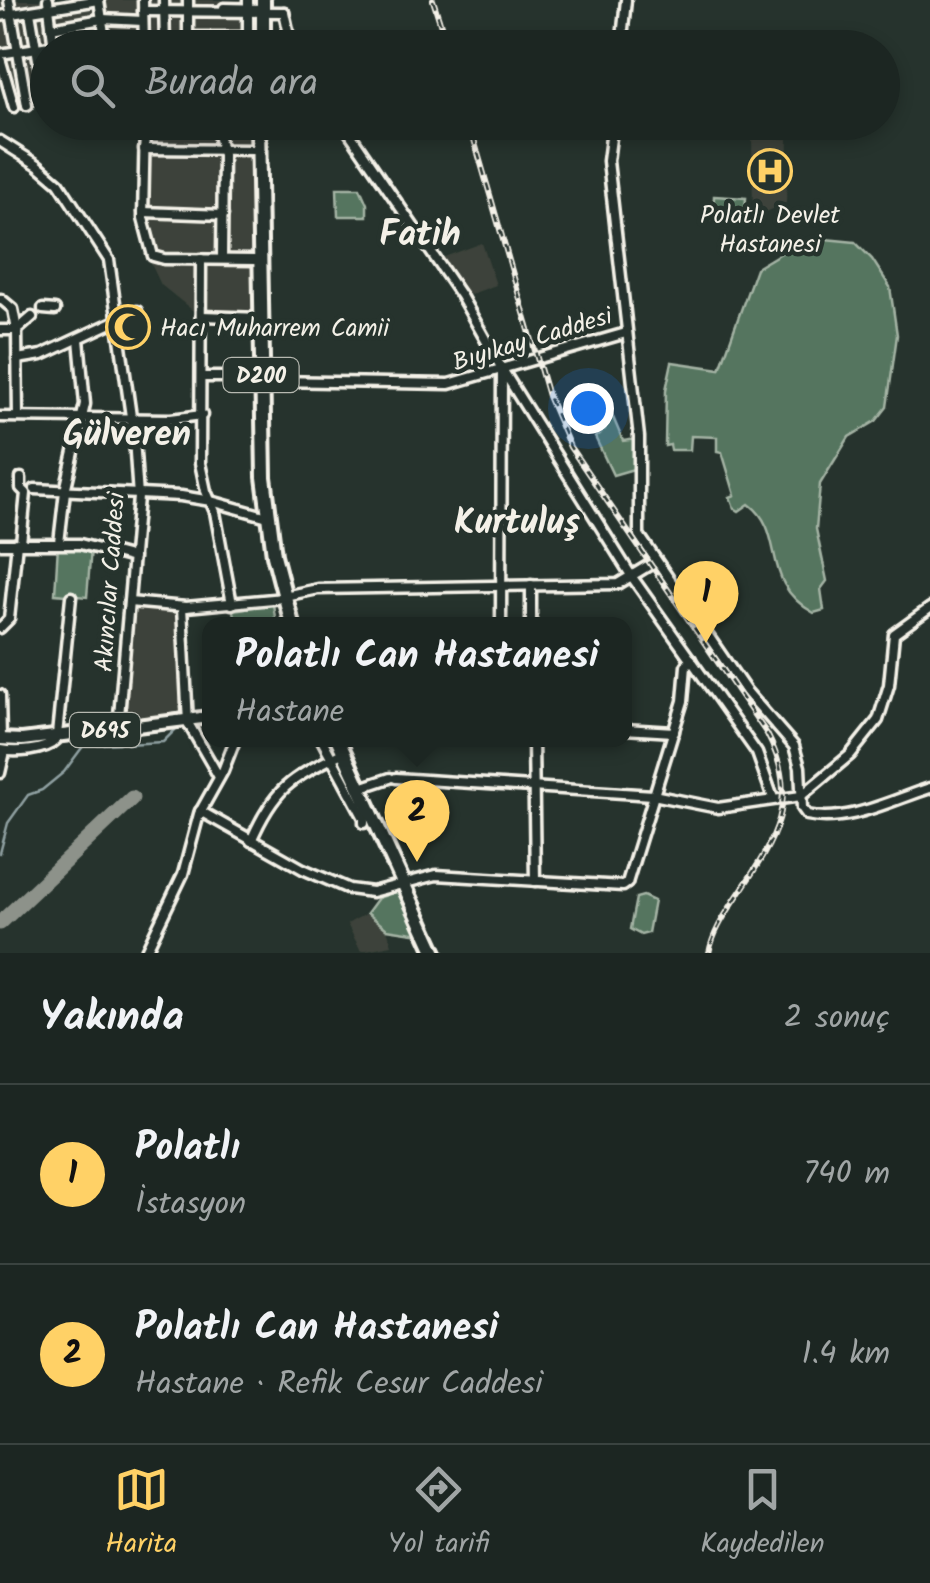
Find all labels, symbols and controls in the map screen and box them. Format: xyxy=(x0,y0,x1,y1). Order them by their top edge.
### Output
search box xyxy=(30,30,900,140)
text: Burada ara xyxy=(145,55,318,115)
icon: search xyxy=(65,58,120,113)
hospital icon: Polatlı Devlet Hastanesi xyxy=(747,148,793,194)
place label: Polatlı Devlet Hastanesi xyxy=(700,196,840,265)
district label: Fatih xyxy=(379,208,461,264)
street label: Bıyıkay Caddesi xyxy=(448,296,618,383)
mosque icon: Hacı Muharrem Camii xyxy=(105,304,151,350)
place label: Hacı Muharrem Camii xyxy=(160,309,390,349)
road number: D200 xyxy=(224,358,298,392)
your location xyxy=(563,383,614,434)
district label: Gülveren xyxy=(63,408,191,464)
street label: Akıncılar Caddesi xyxy=(85,490,137,673)
district label: Kurtuluş xyxy=(454,496,580,552)
pin: 1 xyxy=(674,560,738,643)
popup xyxy=(202,617,632,747)
text: Polatlı Can Hastanesi xyxy=(235,627,599,687)
text: Hastane xyxy=(235,687,344,738)
road number: D695 xyxy=(70,713,140,747)
pin: 2 xyxy=(384,780,450,862)
text: Yakında xyxy=(40,985,184,1052)
text: 2 sonuç xyxy=(784,993,890,1044)
text: Polatlı xyxy=(135,1119,240,1179)
text: 1 xyxy=(68,1149,77,1200)
text: 740 m xyxy=(803,1149,890,1200)
text: İstasyon xyxy=(135,1179,246,1230)
text: Polatlı Can Hastanesi xyxy=(135,1299,499,1359)
text: 2 xyxy=(63,1329,82,1380)
text: 1.4 km xyxy=(801,1329,890,1380)
text: Hastane · Refik Cesur Caddesi xyxy=(135,1359,543,1410)
tab: Harita xyxy=(105,1462,177,1567)
tab: Yol tarifi xyxy=(388,1462,489,1567)
tab: Kaydedilen xyxy=(700,1462,825,1567)

